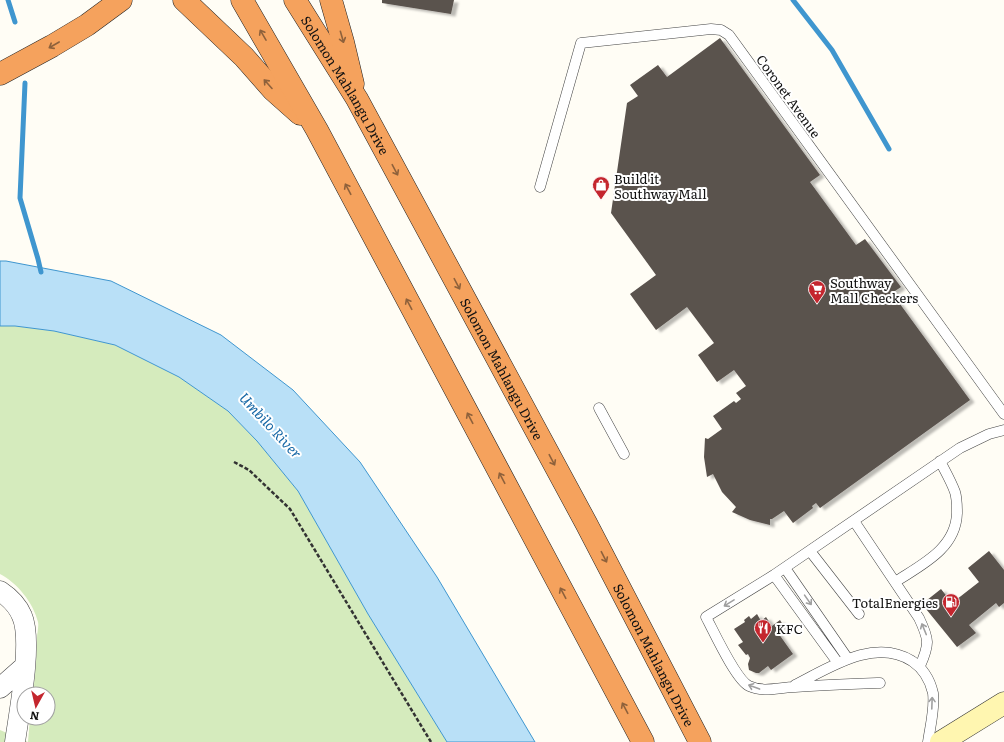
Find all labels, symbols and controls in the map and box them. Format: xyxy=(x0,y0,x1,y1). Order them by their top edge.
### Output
street label: Solomon Mahlangu Drive xyxy=(297,12,395,158)
one-way arrow xyxy=(258,30,266,42)
one-way arrow xyxy=(339,31,346,44)
one-way arrow xyxy=(49,41,60,49)
street label: Coronet Avenue xyxy=(752,51,826,142)
one-way arrow xyxy=(264,79,273,89)
one-way arrow xyxy=(392,164,400,176)
place label: Build it Southway Mall xyxy=(614,169,707,203)
shop icon: Build it Southway Mall xyxy=(591,175,611,200)
one-way arrow xyxy=(344,183,351,195)
place label: Southway Mall Checkers xyxy=(830,273,918,307)
one-way arrow xyxy=(454,278,462,290)
supermarket icon: Southway Mall Checkers xyxy=(807,279,827,304)
street label: Solomon Mahlangu Drive xyxy=(456,294,549,443)
one-way arrow xyxy=(405,298,412,310)
water label: Umbilo River xyxy=(235,388,307,463)
one-way arrow xyxy=(466,413,473,425)
one-way arrow xyxy=(549,454,557,466)
one-way arrow xyxy=(498,473,505,485)
one-way arrow xyxy=(601,551,609,563)
street label: Solomon Mahlangu Drive xyxy=(609,580,700,730)
one-way arrow xyxy=(559,587,567,599)
fuel station icon: TotalEnergies xyxy=(941,592,961,617)
place label: TotalEnergies xyxy=(852,593,938,612)
one-way arrow xyxy=(804,594,812,605)
one-way arrow xyxy=(723,599,735,607)
restaurant icon: KFC xyxy=(753,618,773,643)
place label: KFC xyxy=(776,619,803,638)
one-way arrow xyxy=(919,624,927,636)
one-way arrow xyxy=(747,683,760,690)
north arrow xyxy=(16,686,56,726)
one-way arrow xyxy=(929,697,936,710)
one-way arrow xyxy=(620,702,628,714)
text: N xyxy=(29,708,40,725)

